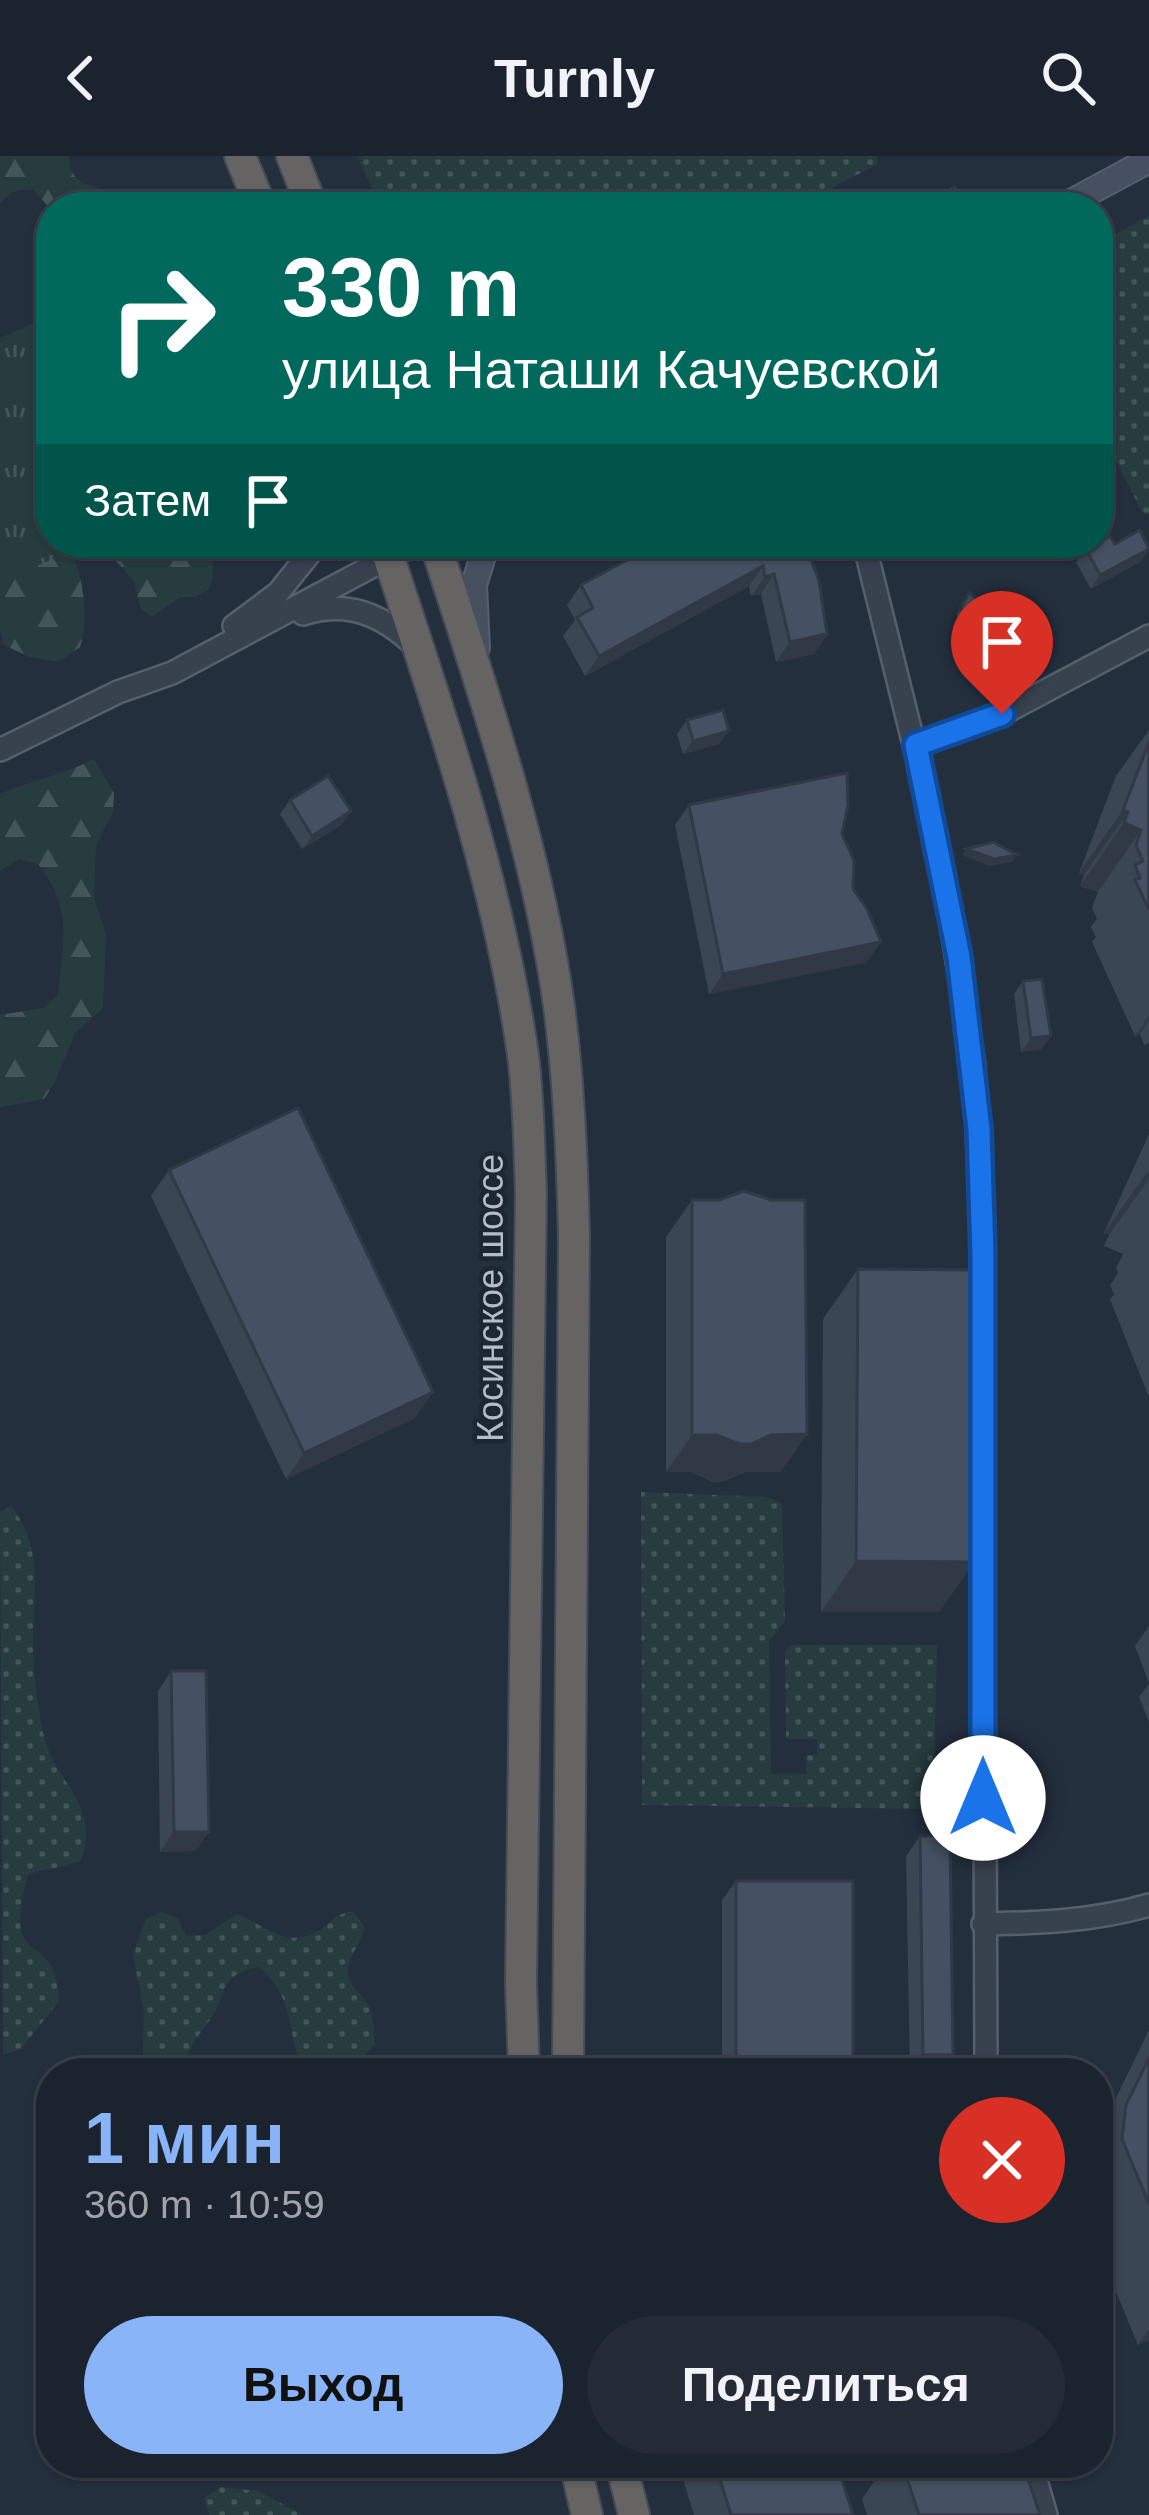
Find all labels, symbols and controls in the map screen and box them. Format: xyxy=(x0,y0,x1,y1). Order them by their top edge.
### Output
icon: back xyxy=(48,45,114,111)
icon: search xyxy=(1035,45,1101,111)
text: Turnly xyxy=(494,48,655,108)
icon: right xyxy=(84,240,240,396)
text: 330 m xyxy=(282,240,520,334)
text: улица Наташи Качуевской xyxy=(282,339,940,399)
icon: arrive xyxy=(235,468,301,534)
text: Затем xyxy=(84,475,211,526)
pin xyxy=(951,591,1053,714)
icon: arrive xyxy=(969,609,1035,675)
street label: Косинское шоссе xyxy=(470,1154,511,1442)
position arrow xyxy=(920,1735,1046,1861)
button: close xyxy=(939,2097,1065,2223)
text: 1 мин xyxy=(84,2098,285,2178)
text: 360 m · 10:59 xyxy=(84,2183,325,2226)
button: Выход xyxy=(84,2316,563,2454)
button: Поделиться xyxy=(587,2316,1065,2454)

